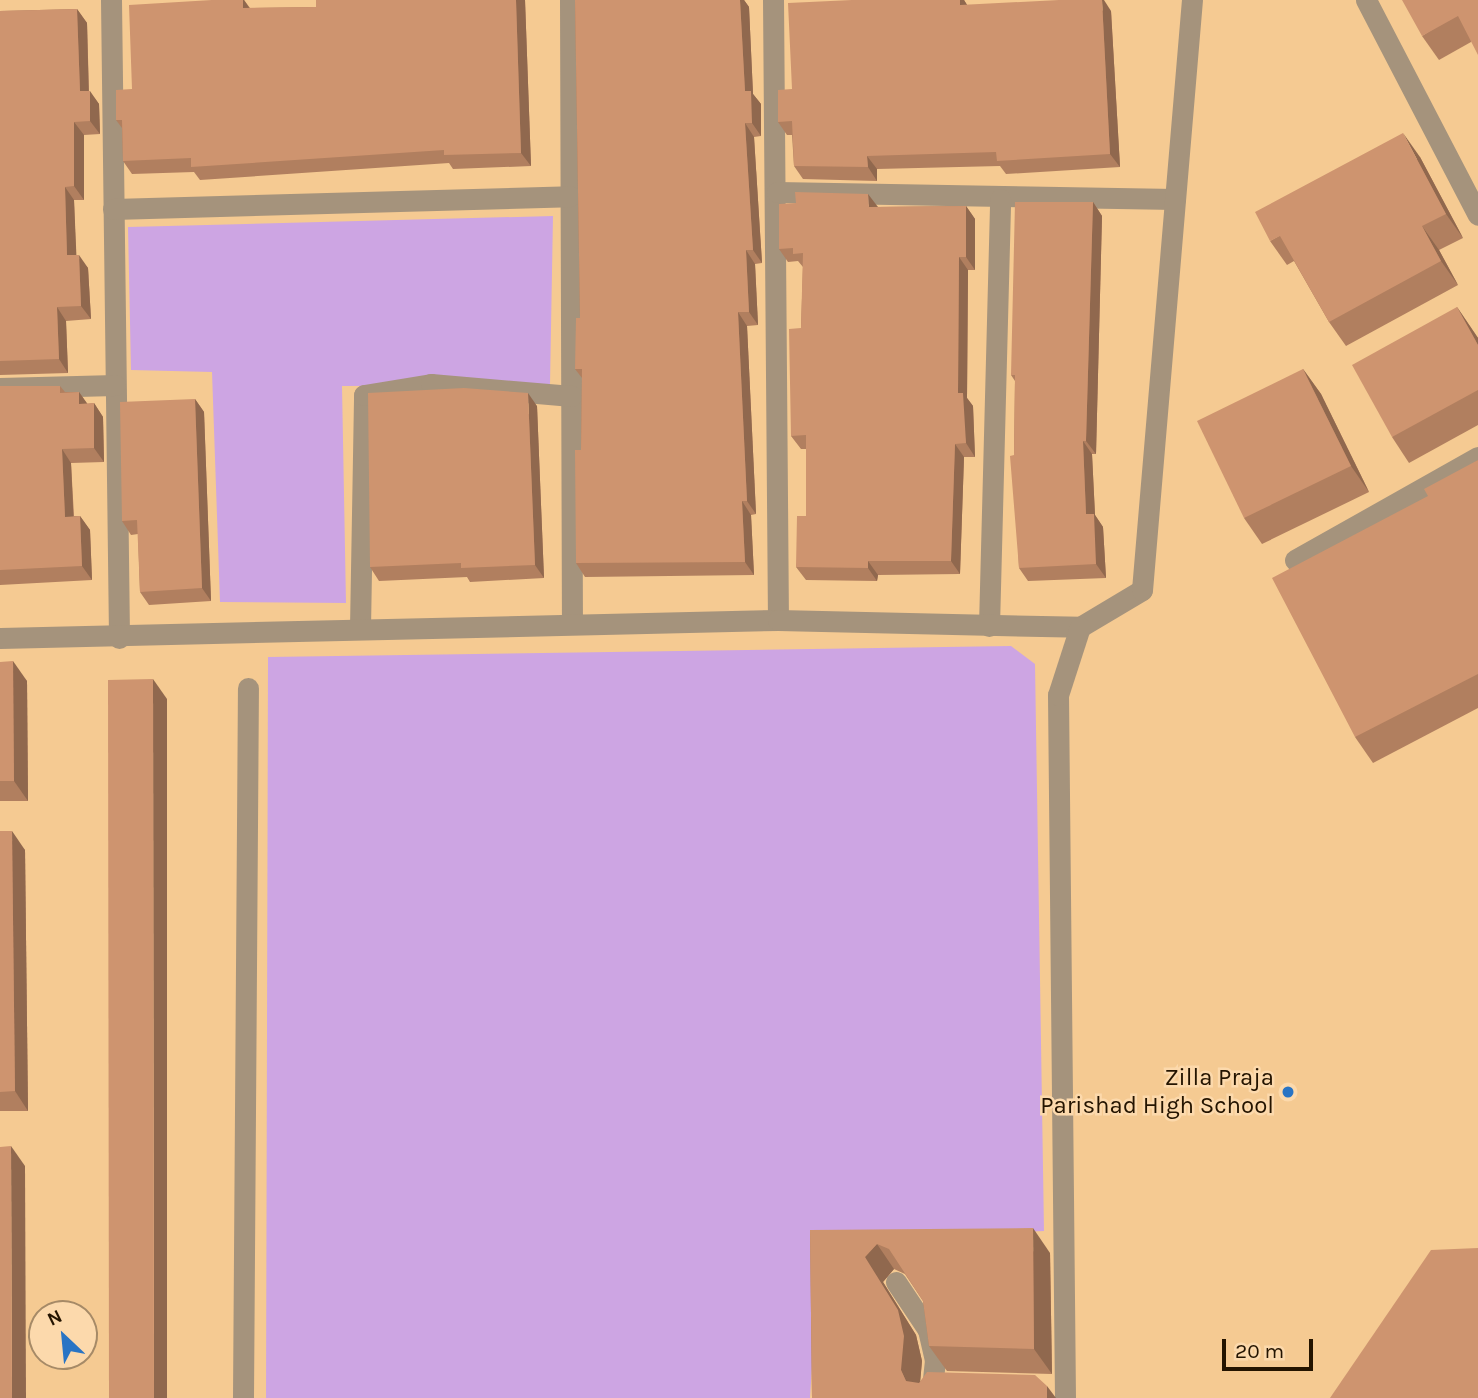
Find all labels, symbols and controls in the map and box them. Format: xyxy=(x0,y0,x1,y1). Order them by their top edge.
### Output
place label: Zilla Praja Parishad High School xyxy=(1040,1064,1274,1120)
marker: Zilla Praja Parishad High School xyxy=(1280,1084,1296,1100)
north arrow xyxy=(28,1300,98,1370)
text: N xyxy=(44,1305,66,1331)
scale bar xyxy=(1226,1324,1317,1368)
text: 20 m xyxy=(1235,1339,1284,1363)

